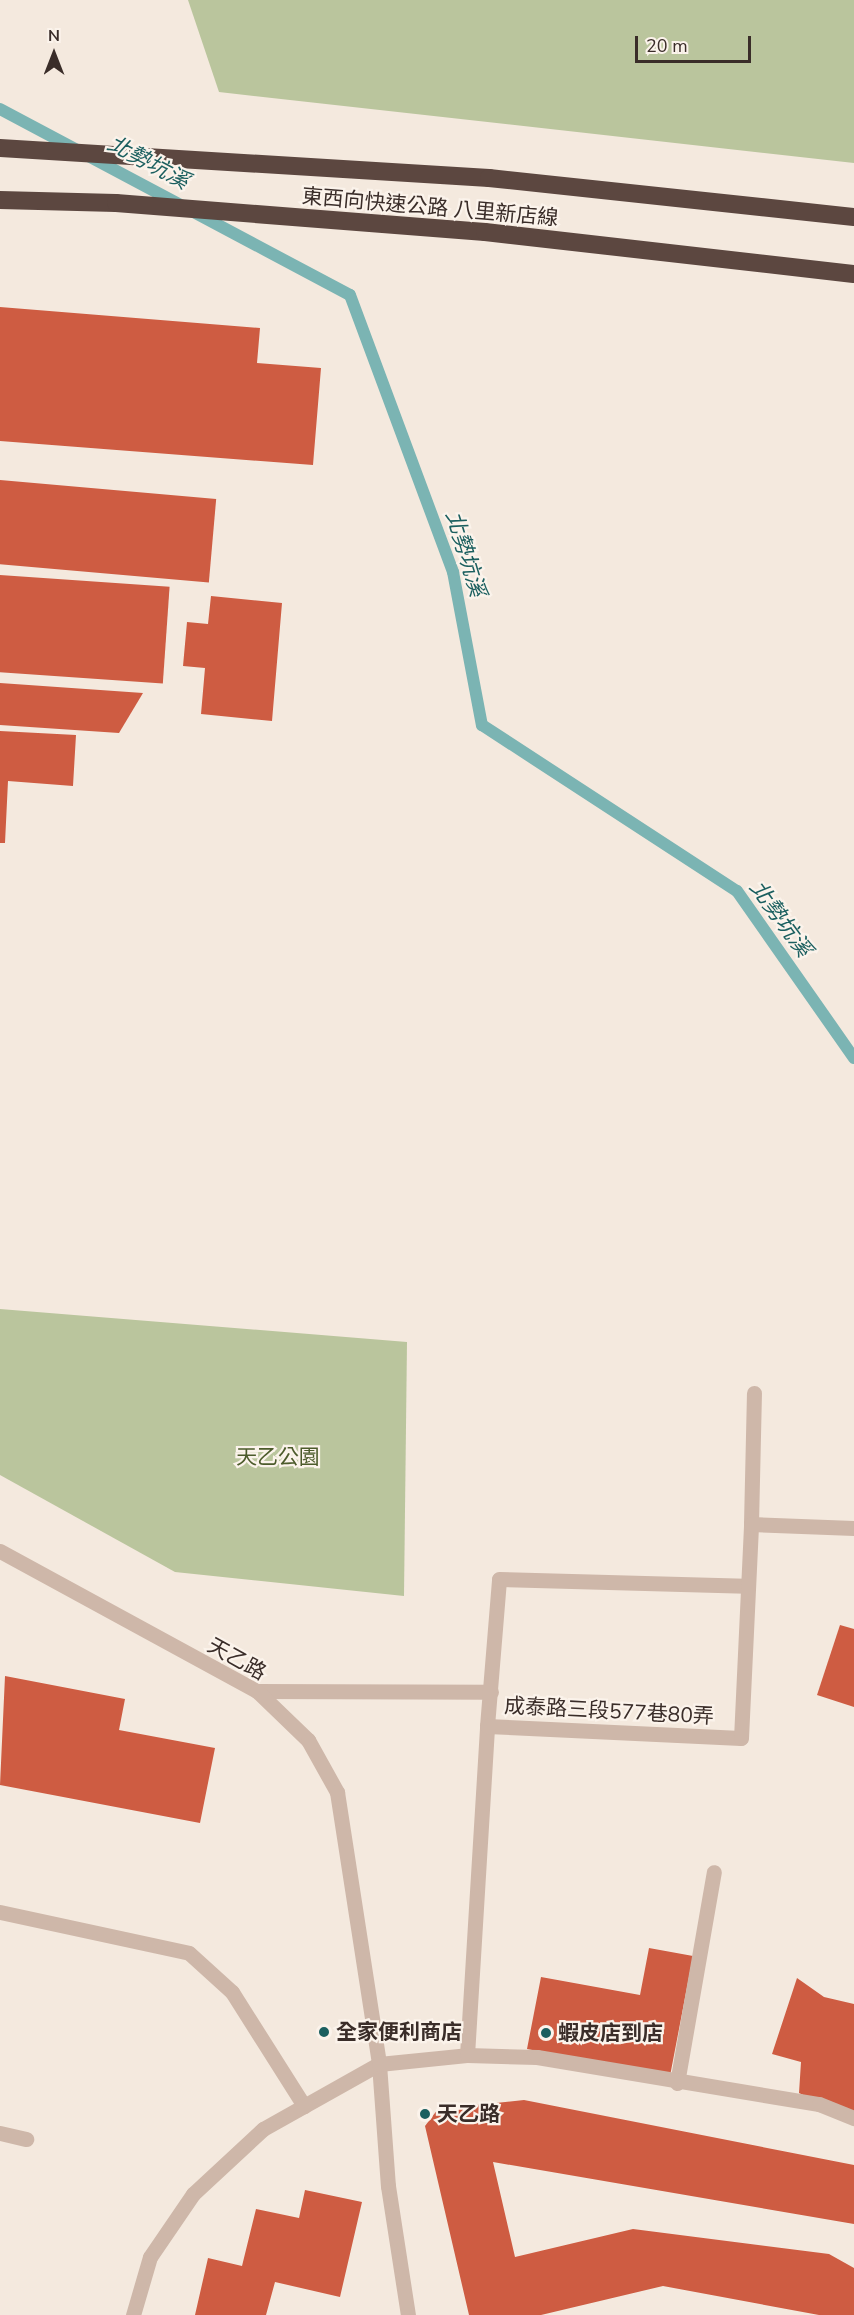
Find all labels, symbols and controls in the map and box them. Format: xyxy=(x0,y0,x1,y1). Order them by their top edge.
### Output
north arrow xyxy=(24,24,84,84)
scale bar xyxy=(638,24,754,62)
text: N xyxy=(48,25,60,47)
text: 20 m xyxy=(646,34,688,58)
water label: 北勢坑溪 xyxy=(103,131,193,195)
street label: 東西向快速公路 八里新店線 xyxy=(301,183,559,231)
water label: 北勢坑溪 xyxy=(440,508,490,600)
water label: 北勢坑溪 xyxy=(743,876,817,962)
park label: 天乙公園 xyxy=(236,1444,320,1470)
street label: 天乙路 xyxy=(203,1633,271,1685)
street label: 成泰路三段577巷80弄 xyxy=(503,1693,715,1729)
place label: 全家便利商店 xyxy=(336,2019,462,2045)
place label: 蝦皮店到店 xyxy=(558,2020,663,2046)
marker: 全家便利商店 xyxy=(317,2025,331,2039)
marker: 蝦皮店到店 xyxy=(539,2026,553,2040)
place label: 天乙路 xyxy=(437,2101,500,2127)
marker: 天乙路 xyxy=(418,2107,432,2121)

